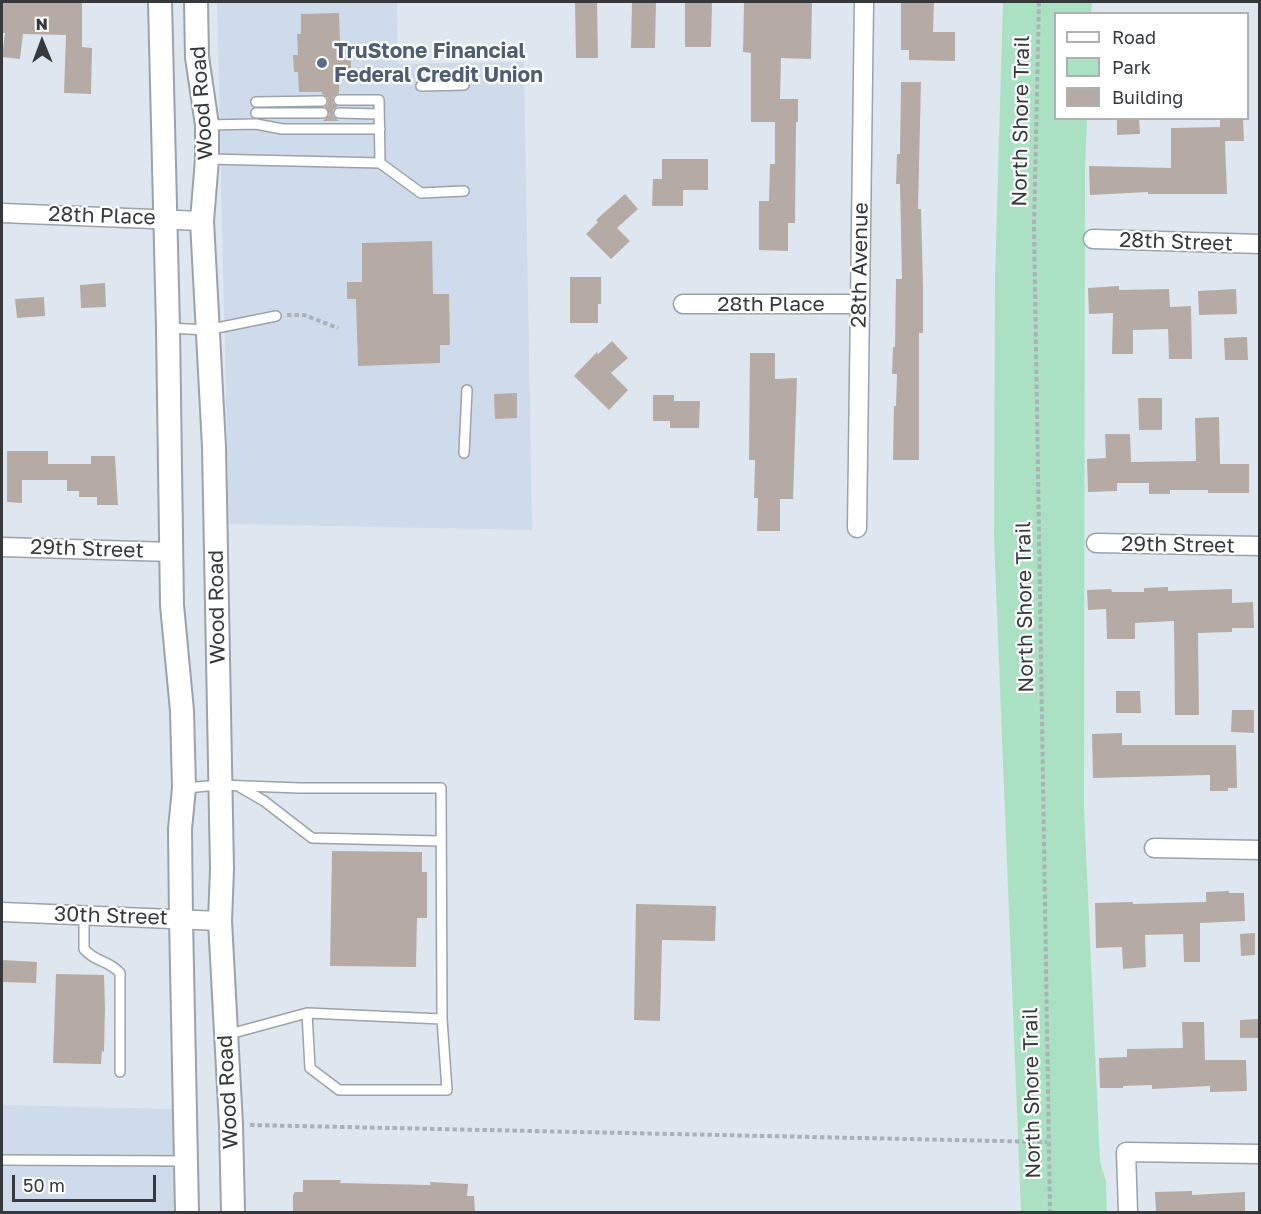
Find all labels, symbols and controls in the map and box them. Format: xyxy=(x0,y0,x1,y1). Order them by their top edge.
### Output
north arrow xyxy=(12,12,72,72)
legend xyxy=(1054,12,1249,120)
text: N xyxy=(35,14,48,34)
text: Road xyxy=(1112,26,1156,48)
street label: North Shore Trail xyxy=(1007,35,1035,207)
place label: TruStone Financial Federal Credit Union xyxy=(334,38,543,88)
street label: Wood Road xyxy=(185,45,219,161)
marker: TruStone Financial Federal Credit Union xyxy=(315,56,329,70)
text: Park xyxy=(1112,56,1151,78)
text: Building xyxy=(1112,86,1183,108)
street label: 28th Place xyxy=(48,202,156,230)
street label: 28th Avenue xyxy=(846,202,874,328)
street label: 28th Street xyxy=(1119,227,1233,257)
street label: 28th Place xyxy=(717,291,825,317)
street label: North Shore Trail xyxy=(1011,521,1039,693)
street label: 29th Street xyxy=(1121,531,1235,559)
street label: 29th Street xyxy=(30,534,144,564)
street label: Wood Road xyxy=(203,550,231,664)
street label: 30th Street xyxy=(54,901,168,931)
street label: North Shore Trail xyxy=(1018,1007,1046,1179)
street label: Wood Road xyxy=(212,1034,244,1150)
scale bar xyxy=(15,1163,159,1201)
text: 50 m xyxy=(23,1174,65,1196)

